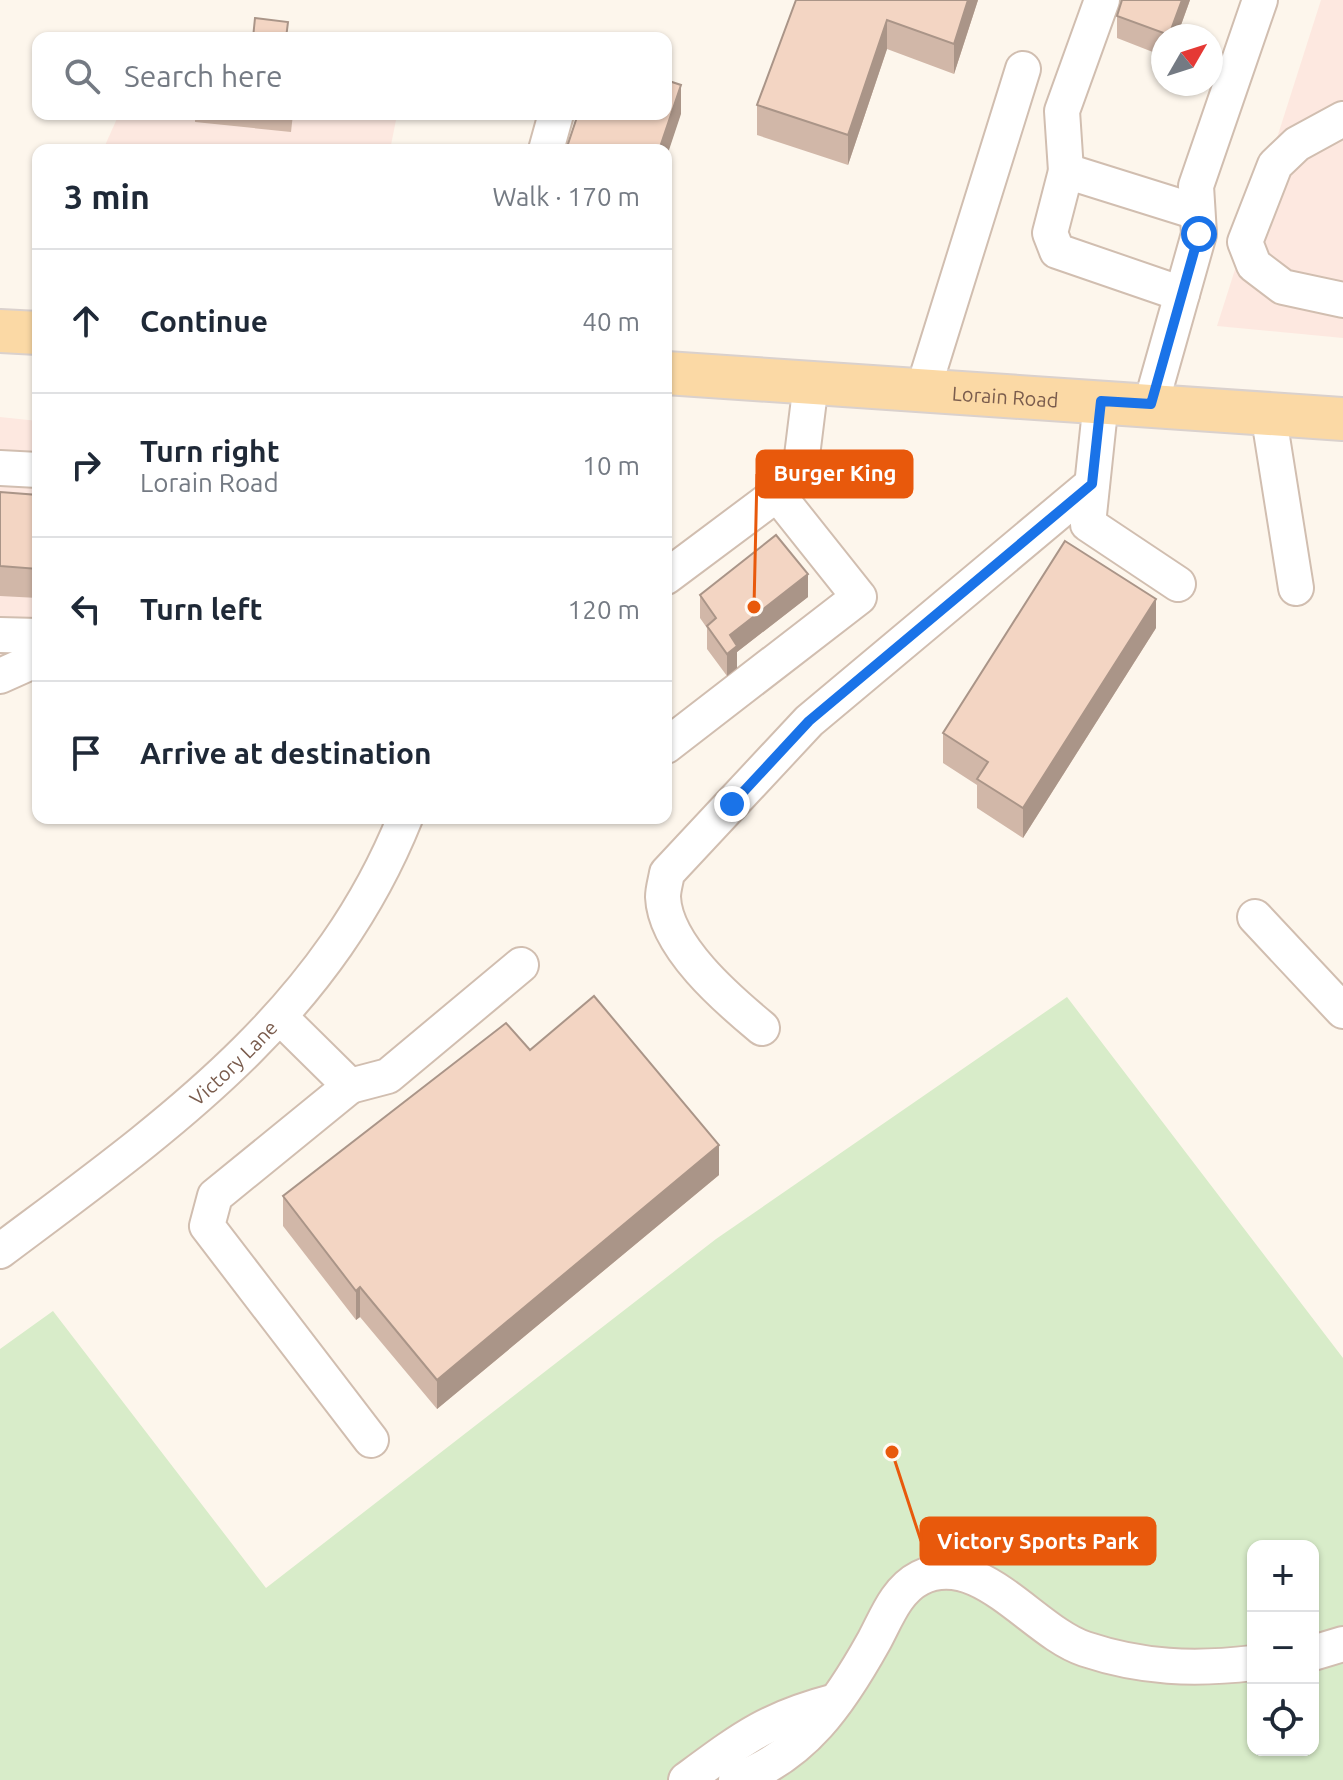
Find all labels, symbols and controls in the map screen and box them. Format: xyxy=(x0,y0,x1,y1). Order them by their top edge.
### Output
north arrow xyxy=(1151,24,1223,96)
search box xyxy=(32,32,672,120)
icon: search xyxy=(60,54,104,98)
text: Search here xyxy=(124,59,283,93)
text: 3 min xyxy=(64,177,150,215)
text: Walk · 170 m xyxy=(492,182,640,211)
route start xyxy=(1181,216,1217,252)
icon: ahead xyxy=(64,299,108,343)
text: Continue xyxy=(140,304,268,338)
text: 40 m xyxy=(582,307,640,336)
street label: Lorain Road xyxy=(951,381,1059,411)
text: Turn right xyxy=(140,434,280,468)
icon: right xyxy=(64,443,108,487)
text: 10 m xyxy=(582,451,640,480)
callout: Burger King xyxy=(757,451,912,497)
text: Burger King xyxy=(773,460,897,485)
text: Lorain Road xyxy=(140,468,279,497)
icon: left xyxy=(64,587,108,631)
text: Turn left xyxy=(140,592,262,626)
text: 120 m xyxy=(568,595,640,624)
icon: arrive xyxy=(64,731,108,775)
text: Arrive at destination xyxy=(140,736,432,770)
route end xyxy=(714,786,750,822)
street label: Victory Lane xyxy=(185,1015,281,1110)
callout: Victory Sports Park xyxy=(921,1518,1155,1564)
text: Victory Sports Park xyxy=(937,1528,1140,1553)
map controls xyxy=(1247,1540,1319,1756)
button: + xyxy=(1247,1540,1319,1612)
button: − xyxy=(1247,1612,1319,1684)
button: locate xyxy=(1247,1684,1319,1756)

